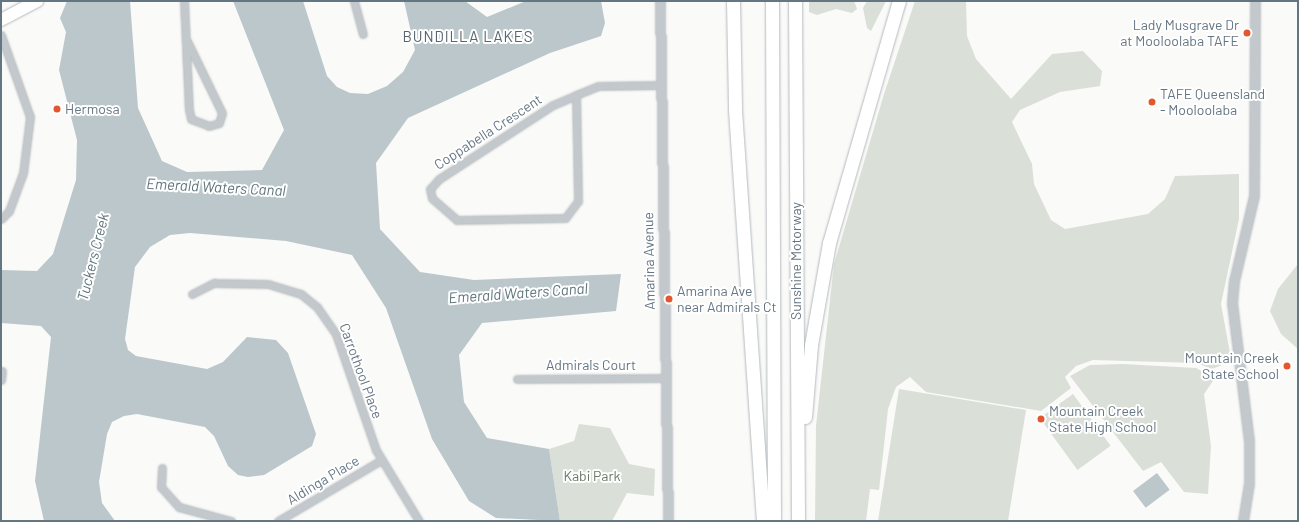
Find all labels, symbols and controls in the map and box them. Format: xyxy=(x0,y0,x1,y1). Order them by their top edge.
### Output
place label: Lady Musgrave Dr at Mooloolaba TAFE xyxy=(1120,17,1239,50)
district label: BUNDILLA LAKES xyxy=(402,28,534,46)
marker: Lady Musgrave Dr at Mooloolaba TAFE xyxy=(1242,28,1252,38)
place label: TAFE Queensland - Mooloolaba xyxy=(1160,86,1265,118)
street label: Coppabella Crescent xyxy=(431,91,545,173)
marker: TAFE Queensland - Mooloolaba xyxy=(1147,97,1157,107)
place label: Hermosa xyxy=(65,101,120,117)
marker: Hermosa xyxy=(52,104,62,114)
water label: Emerald Waters Canal xyxy=(146,174,286,200)
street label: Sunshine Motorway xyxy=(788,202,804,320)
water label: Tuckers Creek xyxy=(73,211,113,303)
street label: Amarina Avenue xyxy=(640,212,658,310)
water label: Emerald Waters Canal xyxy=(448,279,588,307)
place label: Amarina Ave near Admirals Ct xyxy=(677,283,777,316)
marker: Amarina Ave near Admirals Ct xyxy=(664,294,674,304)
street label: Carrothool Place xyxy=(336,321,386,421)
place label: Mountain Creek State School xyxy=(1185,350,1279,382)
street label: Admirals Court xyxy=(546,357,636,373)
marker: Mountain Creek State School xyxy=(1282,361,1292,371)
place label: Mountain Creek State High School xyxy=(1049,403,1156,436)
marker: Mountain Creek State High School xyxy=(1036,414,1046,424)
street label: Aldinga Place xyxy=(284,452,362,508)
park label: Kabi Park xyxy=(563,468,621,484)

